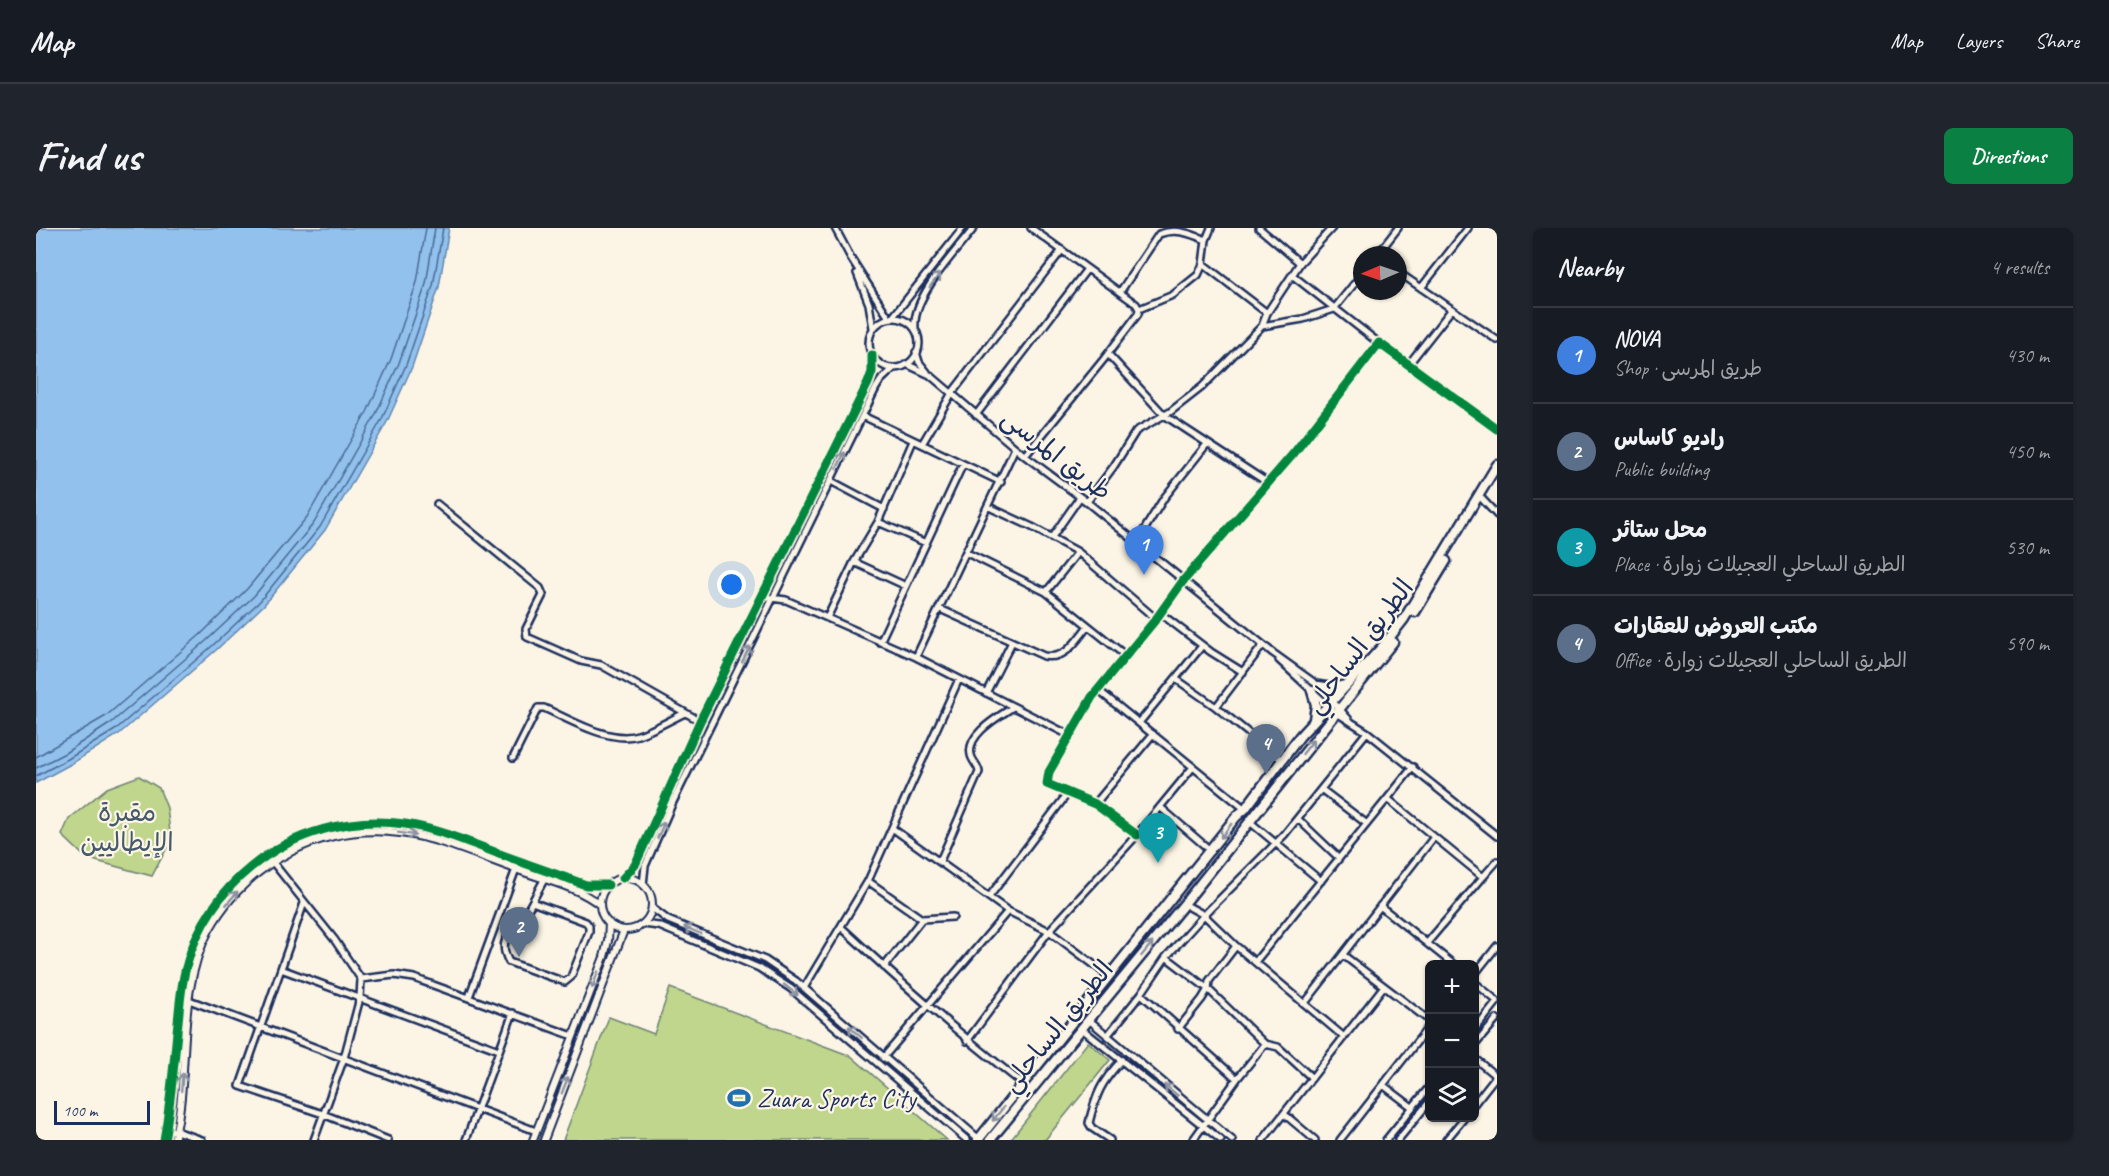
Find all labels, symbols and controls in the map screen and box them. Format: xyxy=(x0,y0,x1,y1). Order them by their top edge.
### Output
text: Map xyxy=(30,24,73,59)
text: Map xyxy=(1890,28,1923,54)
text: Layers xyxy=(1956,28,2002,54)
text: Share xyxy=(2035,28,2079,54)
button: Directions xyxy=(1944,128,2073,184)
text: Find us xyxy=(36,130,141,183)
north arrow xyxy=(1353,246,1407,300)
text: Nearby xyxy=(1557,251,1622,284)
text: 4 results xyxy=(1990,255,2049,280)
one-way arrow xyxy=(928,272,941,288)
text: NOVA xyxy=(1614,325,1660,353)
text: 1 xyxy=(1572,343,1581,368)
text: 430 m xyxy=(2006,343,2049,368)
text: Shop · طريق المرسى xyxy=(1614,356,1762,381)
street label: طريق المرسى xyxy=(995,401,1118,508)
text: راديو كاساس xyxy=(1614,424,1724,452)
text: 2 xyxy=(1572,439,1581,464)
text: 450 m xyxy=(2006,439,2049,464)
one-way arrow xyxy=(836,452,847,470)
text: Public building xyxy=(1614,457,1709,482)
text: محل ستائر xyxy=(1614,516,1707,544)
pin: 1 xyxy=(1124,526,1164,575)
text: 3 xyxy=(1572,535,1581,560)
text: 530 m xyxy=(2006,535,2049,560)
text: Place · الطريق الساحلي العجيلات زوارة xyxy=(1614,552,1905,577)
your location xyxy=(717,570,746,599)
street label: الطريق الساحلي xyxy=(1298,572,1426,724)
text: مكتب العروض للعقارات xyxy=(1614,612,1818,640)
text: 4 xyxy=(1572,631,1581,656)
text: 590 m xyxy=(2006,631,2049,656)
one-way arrow xyxy=(740,646,752,664)
text: Office · الطريق الساحلي العجيلات زوارة xyxy=(1614,648,1907,673)
pin: 4 xyxy=(1246,724,1286,774)
one-way arrow xyxy=(1301,740,1314,756)
park label: مقبرة الإيطاليين xyxy=(80,796,174,859)
pin: 3 xyxy=(1138,814,1178,863)
one-way arrow xyxy=(655,821,667,839)
one-way arrow xyxy=(1220,823,1233,839)
one-way arrow xyxy=(397,829,416,840)
one-way arrow xyxy=(226,890,239,906)
pin: 2 xyxy=(500,908,538,957)
one-way arrow xyxy=(683,924,701,935)
one-way arrow xyxy=(1140,942,1154,957)
street label: الطريق الساحلي xyxy=(994,954,1125,1103)
map controls xyxy=(1425,960,1479,1122)
button: + xyxy=(1425,960,1479,1014)
one-way arrow xyxy=(589,970,600,989)
one-way arrow xyxy=(783,983,799,996)
button: − xyxy=(1425,1014,1479,1068)
one-way arrow xyxy=(848,1025,863,1039)
button: layers xyxy=(1425,1068,1479,1122)
one-way arrow xyxy=(176,1073,187,1093)
one-way arrow xyxy=(560,1076,571,1095)
place label: Zuara Sports City xyxy=(757,1082,918,1115)
one-way arrow xyxy=(1163,1083,1179,1096)
sports icon: Zuara Sports City xyxy=(726,1085,752,1111)
scale bar xyxy=(54,1098,150,1126)
text: 100 m xyxy=(63,1101,97,1121)
one-way arrow xyxy=(992,1105,1005,1121)

